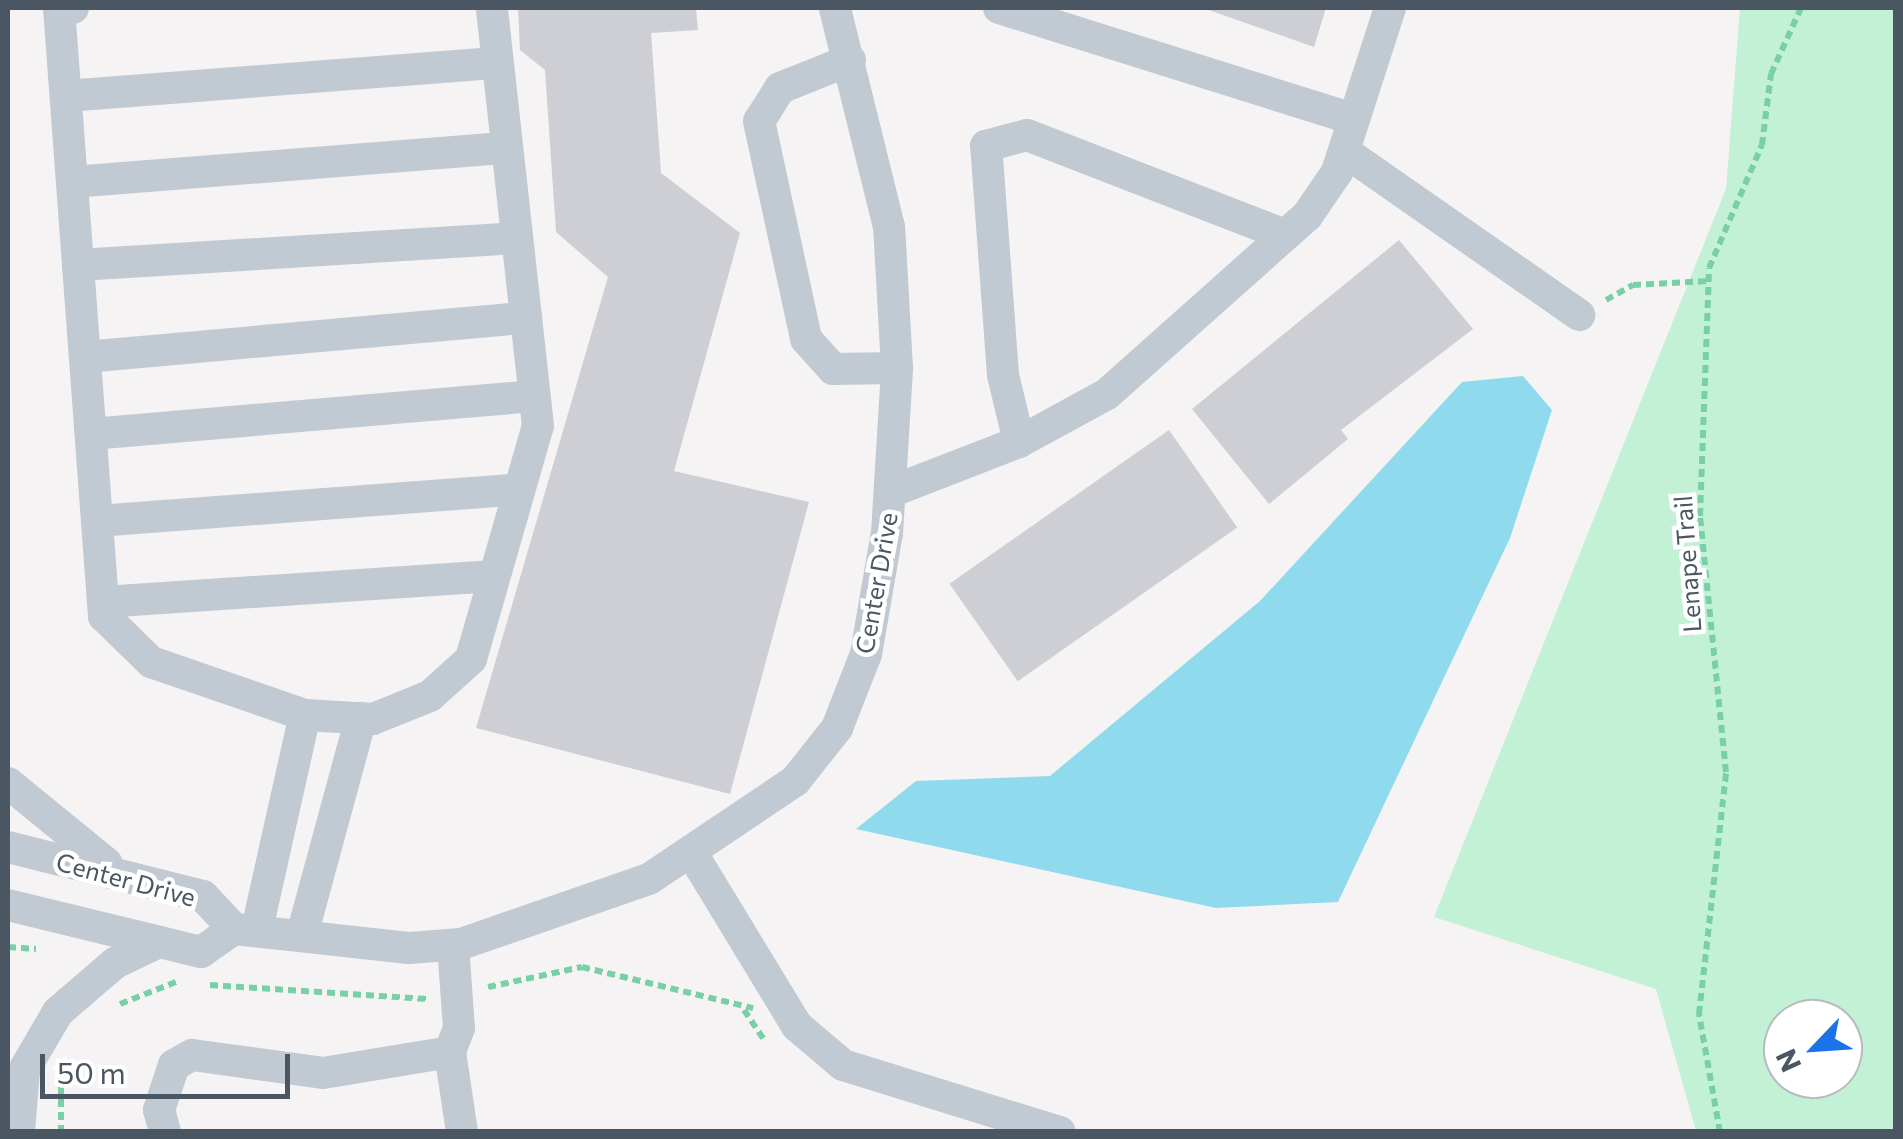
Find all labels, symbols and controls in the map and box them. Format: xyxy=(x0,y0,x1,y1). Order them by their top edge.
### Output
street label: Lenape Trail xyxy=(1667,495,1707,633)
street label: Center Drive xyxy=(849,510,903,656)
street label: Center Drive xyxy=(53,846,199,912)
north arrow xyxy=(1763,999,1863,1099)
scale bar xyxy=(45,1034,295,1096)
text: N xyxy=(1768,1044,1807,1078)
text: 50 m xyxy=(57,1053,126,1090)

